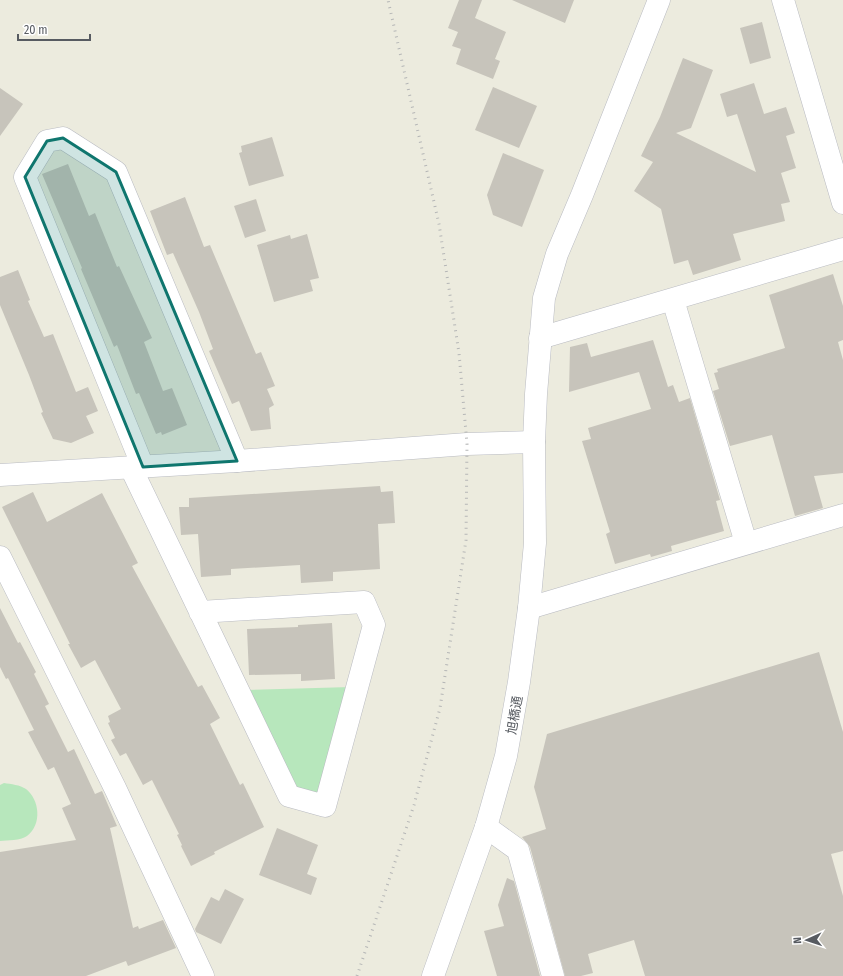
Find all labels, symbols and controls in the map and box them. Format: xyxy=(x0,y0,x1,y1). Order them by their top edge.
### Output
scale bar xyxy=(18,16,90,42)
text: 20 m xyxy=(24,23,48,37)
street label: 旭橋通 xyxy=(504,695,525,736)
north arrow xyxy=(787,920,827,960)
text: N xyxy=(791,937,804,944)

